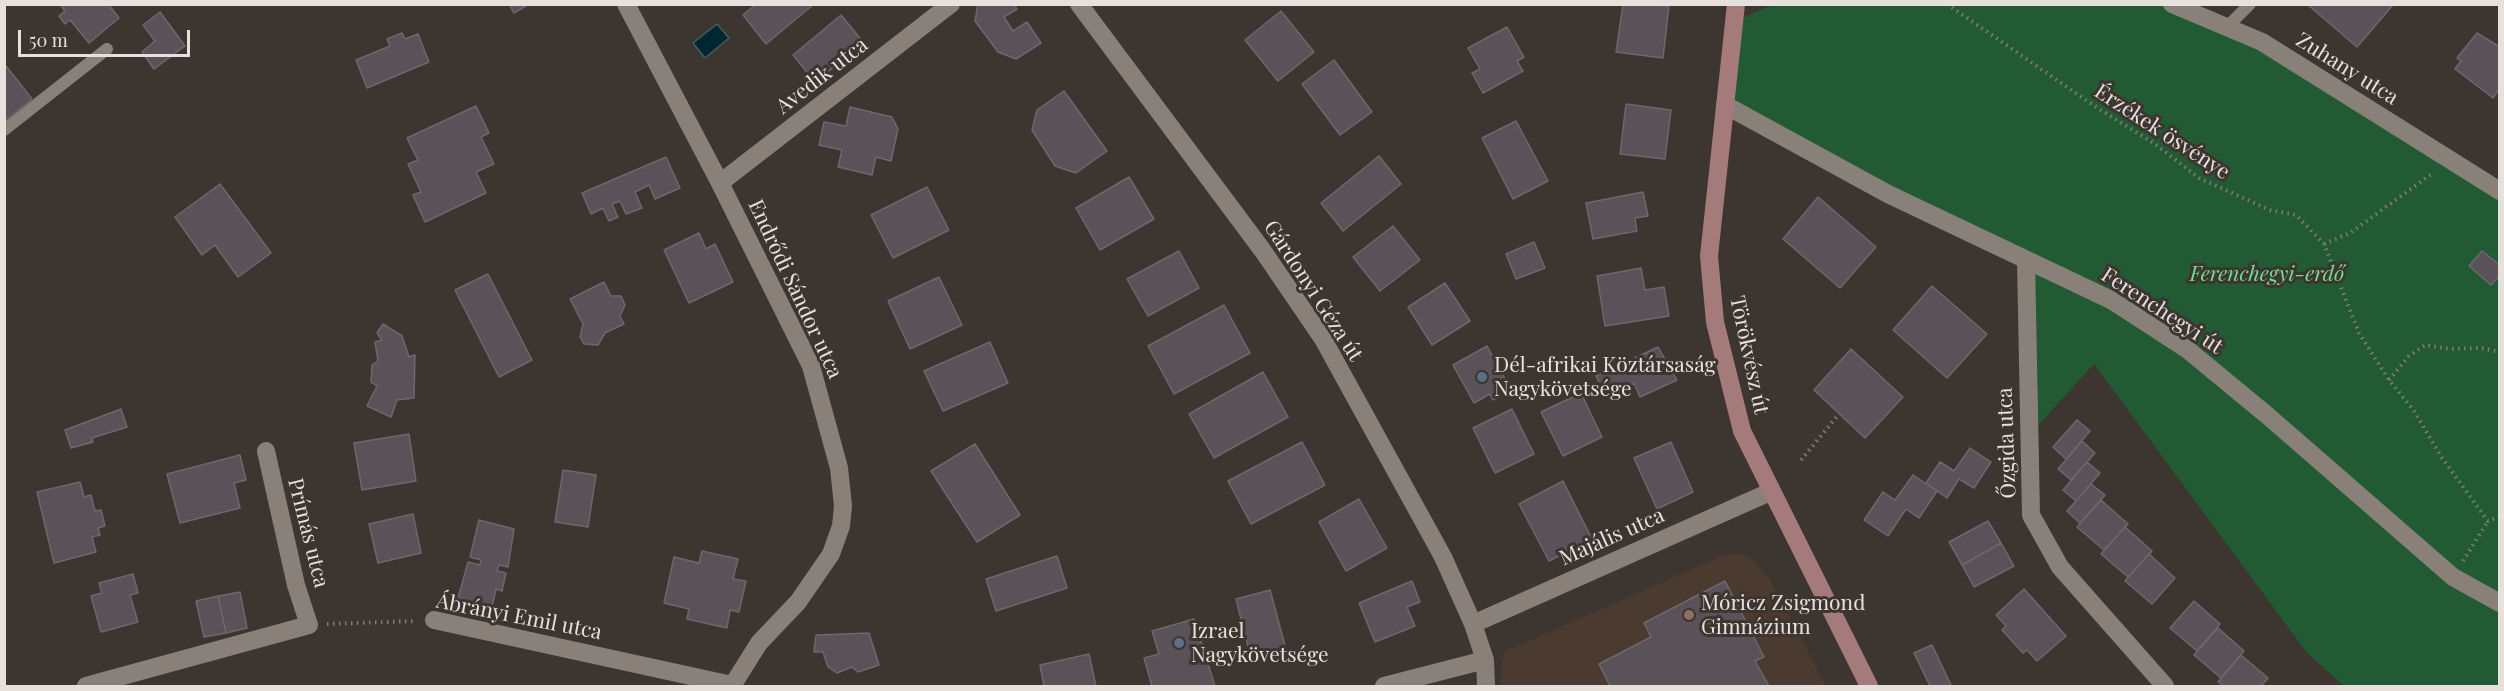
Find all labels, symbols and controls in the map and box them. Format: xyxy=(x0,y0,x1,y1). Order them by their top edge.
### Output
scale bar xyxy=(21,18,194,56)
text: 50 m xyxy=(29,28,68,52)
street label: Zuhany utca xyxy=(2291,28,2403,110)
street label: Avedik utca xyxy=(771,32,873,120)
street label: Érzékek ösvénye xyxy=(2090,79,2234,185)
street label: Endrődi Sándor utca xyxy=(742,196,848,382)
street label: Gárdonyi Géza út xyxy=(1258,216,1368,366)
park label: Ferenchegyi-erdő xyxy=(2190,261,2344,287)
street label: Ferenchegyi út xyxy=(2097,262,2227,360)
street label: Törökvész út xyxy=(1724,294,1774,416)
place label: Dél-afrikai Köztársaság Nagykövetsége xyxy=(1494,352,1716,402)
marker: Dél-afrikai Köztársaság Nagykövetsége xyxy=(1475,370,1489,384)
street label: Őzgida utca xyxy=(1992,387,2022,499)
street label: Prímás utca xyxy=(282,476,334,590)
street label: Majális utca xyxy=(1556,503,1668,571)
street label: Ábrányi Emil utca xyxy=(434,589,604,645)
place label: Móricz Zsigmond Gimnázium xyxy=(1701,590,1865,640)
marker: Móricz Zsigmond Gimnázium xyxy=(1682,608,1696,622)
place label: Izrael Nagykövetsége xyxy=(1191,618,1329,668)
marker: Izrael Nagykövetsége xyxy=(1172,636,1186,650)

